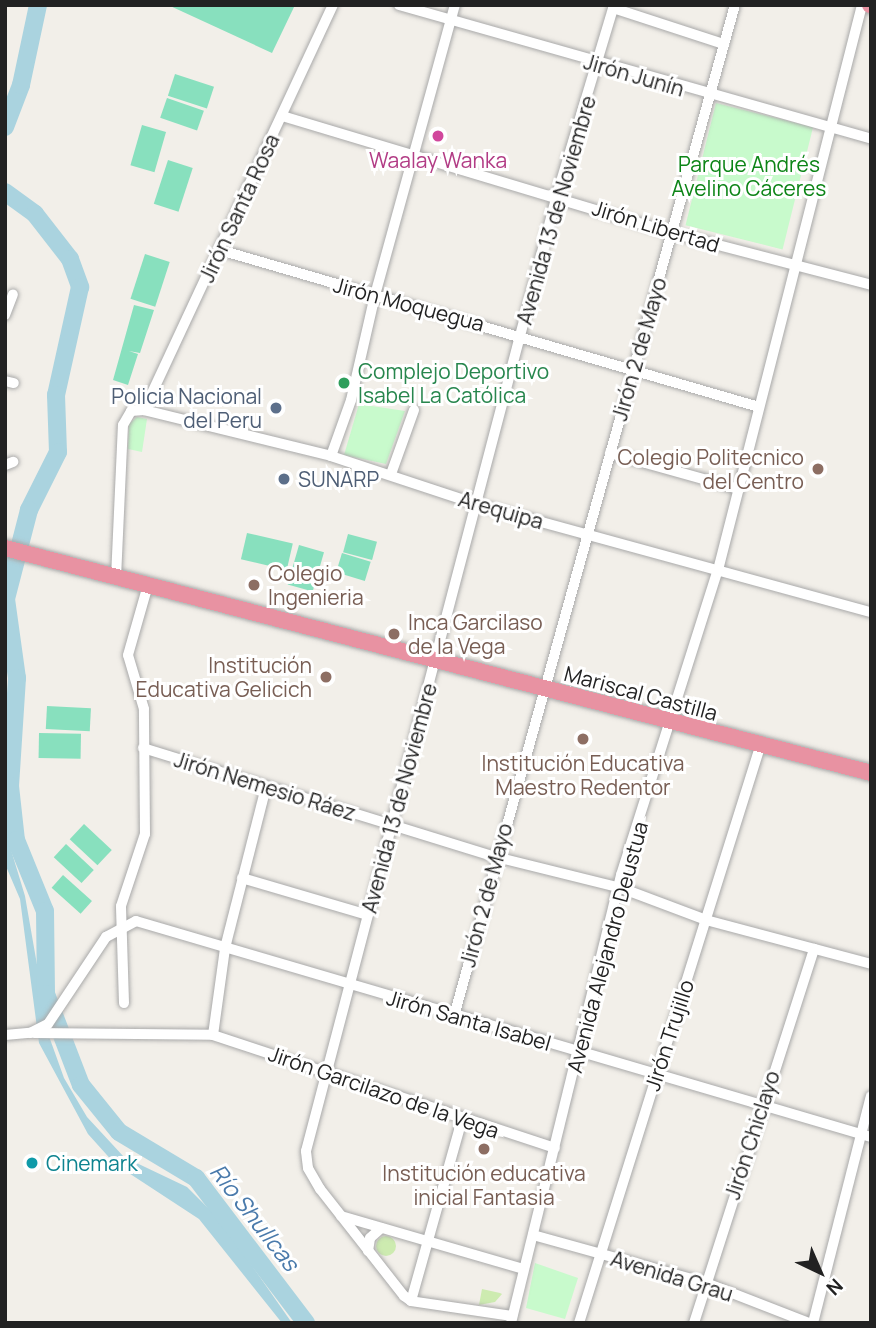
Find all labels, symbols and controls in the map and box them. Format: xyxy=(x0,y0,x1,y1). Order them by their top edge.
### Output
street label: Jirón Junín xyxy=(581,49,687,101)
street label: Avenida 13 de Noviembre xyxy=(511,93,601,327)
marker: Waalay Wanka xyxy=(430,128,446,144)
street label: Jirón Santa Rosa xyxy=(194,130,284,286)
place label: Waalay Wanka xyxy=(369,147,507,173)
park label: Parque Andrés Avelino Cáceres xyxy=(672,151,826,201)
street label: Jirón Libertad xyxy=(589,195,723,257)
street label: Jirón Moquegua xyxy=(331,272,487,336)
street label: Jirón 2 de Mayo xyxy=(606,274,672,424)
place label: Complejo Deportivo Isabel La Católica xyxy=(358,358,549,408)
marker: Complejo Deportivo Isabel La Católica xyxy=(336,375,352,391)
place label: Policia Nacional del Peru xyxy=(111,383,262,433)
marker: Policia Nacional del Peru xyxy=(268,400,284,416)
place label: Colegio Politecnico del Centro xyxy=(618,444,804,494)
marker: Colegio Politecnico del Centro xyxy=(810,461,826,477)
place label: SUNARP xyxy=(298,466,379,492)
marker: SUNARP xyxy=(276,471,292,487)
street label: Arequipa xyxy=(456,486,546,534)
place label: Colegio Ingenieria xyxy=(268,560,364,610)
marker: Colegio Ingenieria xyxy=(246,577,262,593)
place label: Inca Garcilaso de la Vega xyxy=(408,609,543,659)
marker: Inca Garcilaso de la Vega xyxy=(386,626,402,642)
place label: Institución Educativa Gelicich xyxy=(135,652,312,702)
street label: Mariscal Castilla xyxy=(562,660,720,726)
marker: Institución Educativa Gelicich xyxy=(318,669,334,685)
street label: Avenida 13 de Noviembre xyxy=(356,680,442,916)
marker: Institución Educativa Maestro Redentor xyxy=(575,731,591,747)
street label: Jirón Nemesio Ráez xyxy=(171,746,359,826)
place label: Institución Educativa Maestro Redentor xyxy=(481,750,685,800)
street label: Avenida Alejandro Deustua xyxy=(561,819,653,1075)
street label: Jirón 2 de Mayo xyxy=(455,820,517,970)
street label: Jirón Trujillo xyxy=(639,976,699,1094)
street label: Jirón Santa Isabel xyxy=(384,985,554,1055)
street label: Jirón Garcilazo de la Vega xyxy=(265,1041,503,1143)
street label: Jirón Chiclayo xyxy=(719,1067,785,1203)
marker: Institución educativa inicial Fantasia xyxy=(476,1141,492,1157)
place label: Cinemark xyxy=(46,1150,138,1176)
marker: Cinemark xyxy=(24,1155,40,1171)
water label: Río Shullcas xyxy=(205,1158,305,1276)
place label: Institución educativa inicial Fantasia xyxy=(382,1160,586,1210)
north arrow xyxy=(785,1237,855,1307)
street label: Avenida Grau xyxy=(608,1245,736,1307)
text: N xyxy=(821,1273,849,1301)

